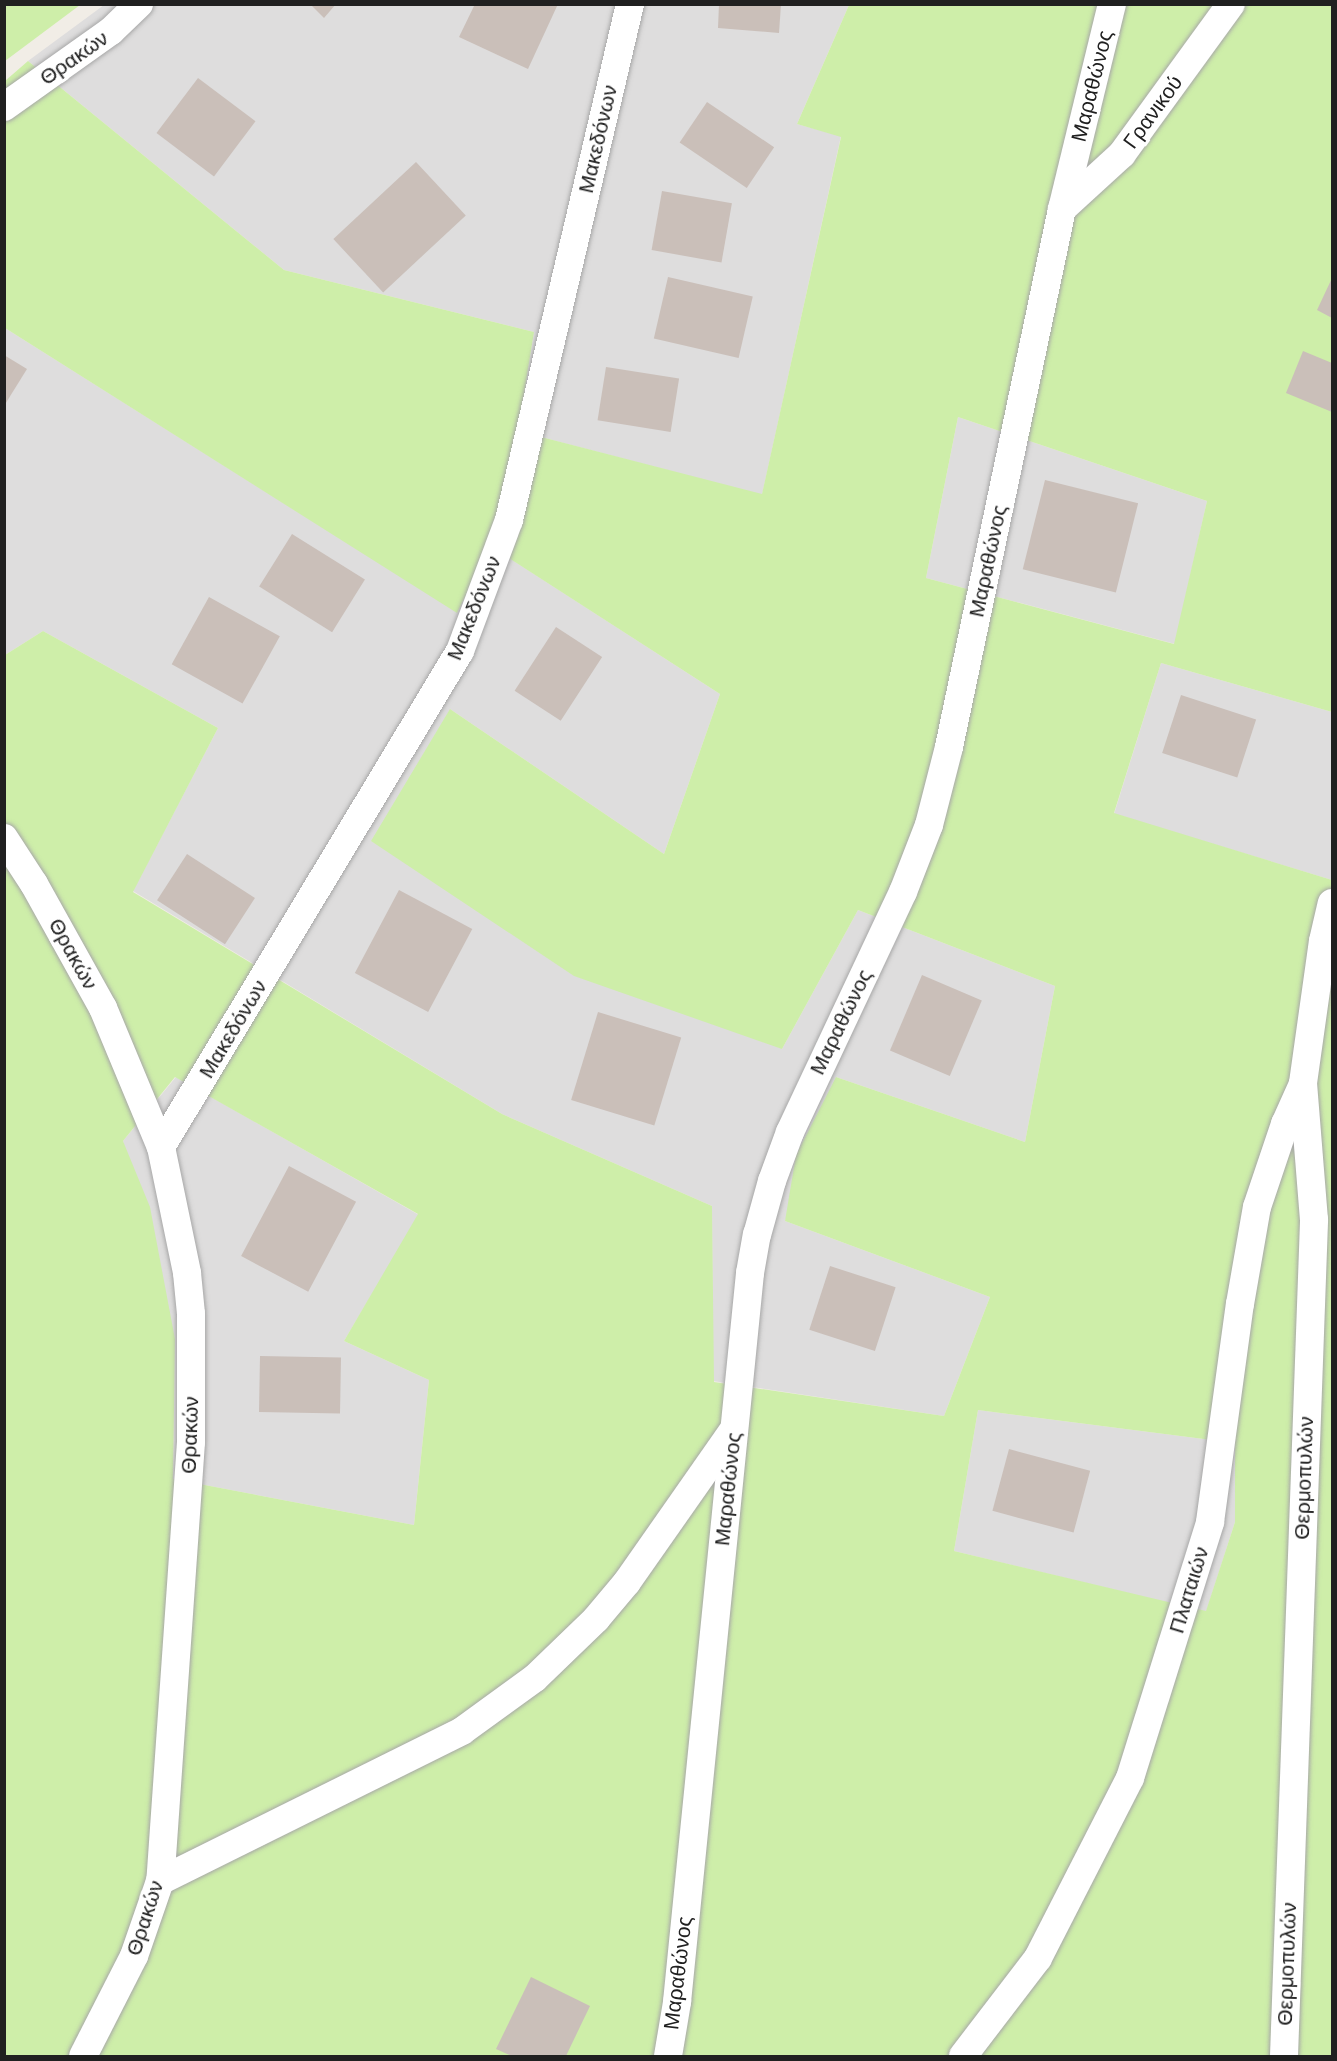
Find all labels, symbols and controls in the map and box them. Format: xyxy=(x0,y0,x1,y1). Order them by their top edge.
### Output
street label: Θρακών xyxy=(35,25,113,91)
street label: Μαραθώνος xyxy=(1066,28,1118,144)
street label: Γρανικού xyxy=(1118,71,1188,153)
street label: Μακεδόνων xyxy=(573,82,623,196)
street label: Μαραθώνος xyxy=(964,503,1012,619)
street label: Μακεδόνων xyxy=(442,552,506,664)
street label: Θρακών xyxy=(43,914,103,994)
street label: Μαραθώνος xyxy=(805,965,877,1079)
street label: Μακεδόνων xyxy=(194,975,272,1083)
street label: Θρακών xyxy=(176,1396,204,1474)
street label: Θερμοπυλών xyxy=(1289,1416,1319,1540)
street label: Μαραθώνος xyxy=(710,1431,746,1547)
street label: Πλαταιών xyxy=(1164,1544,1214,1636)
street label: Θρακών xyxy=(121,1877,169,1959)
street label: Θερμοπυλών xyxy=(1272,1902,1302,2026)
street label: Μαραθώνος xyxy=(659,1915,697,2031)

